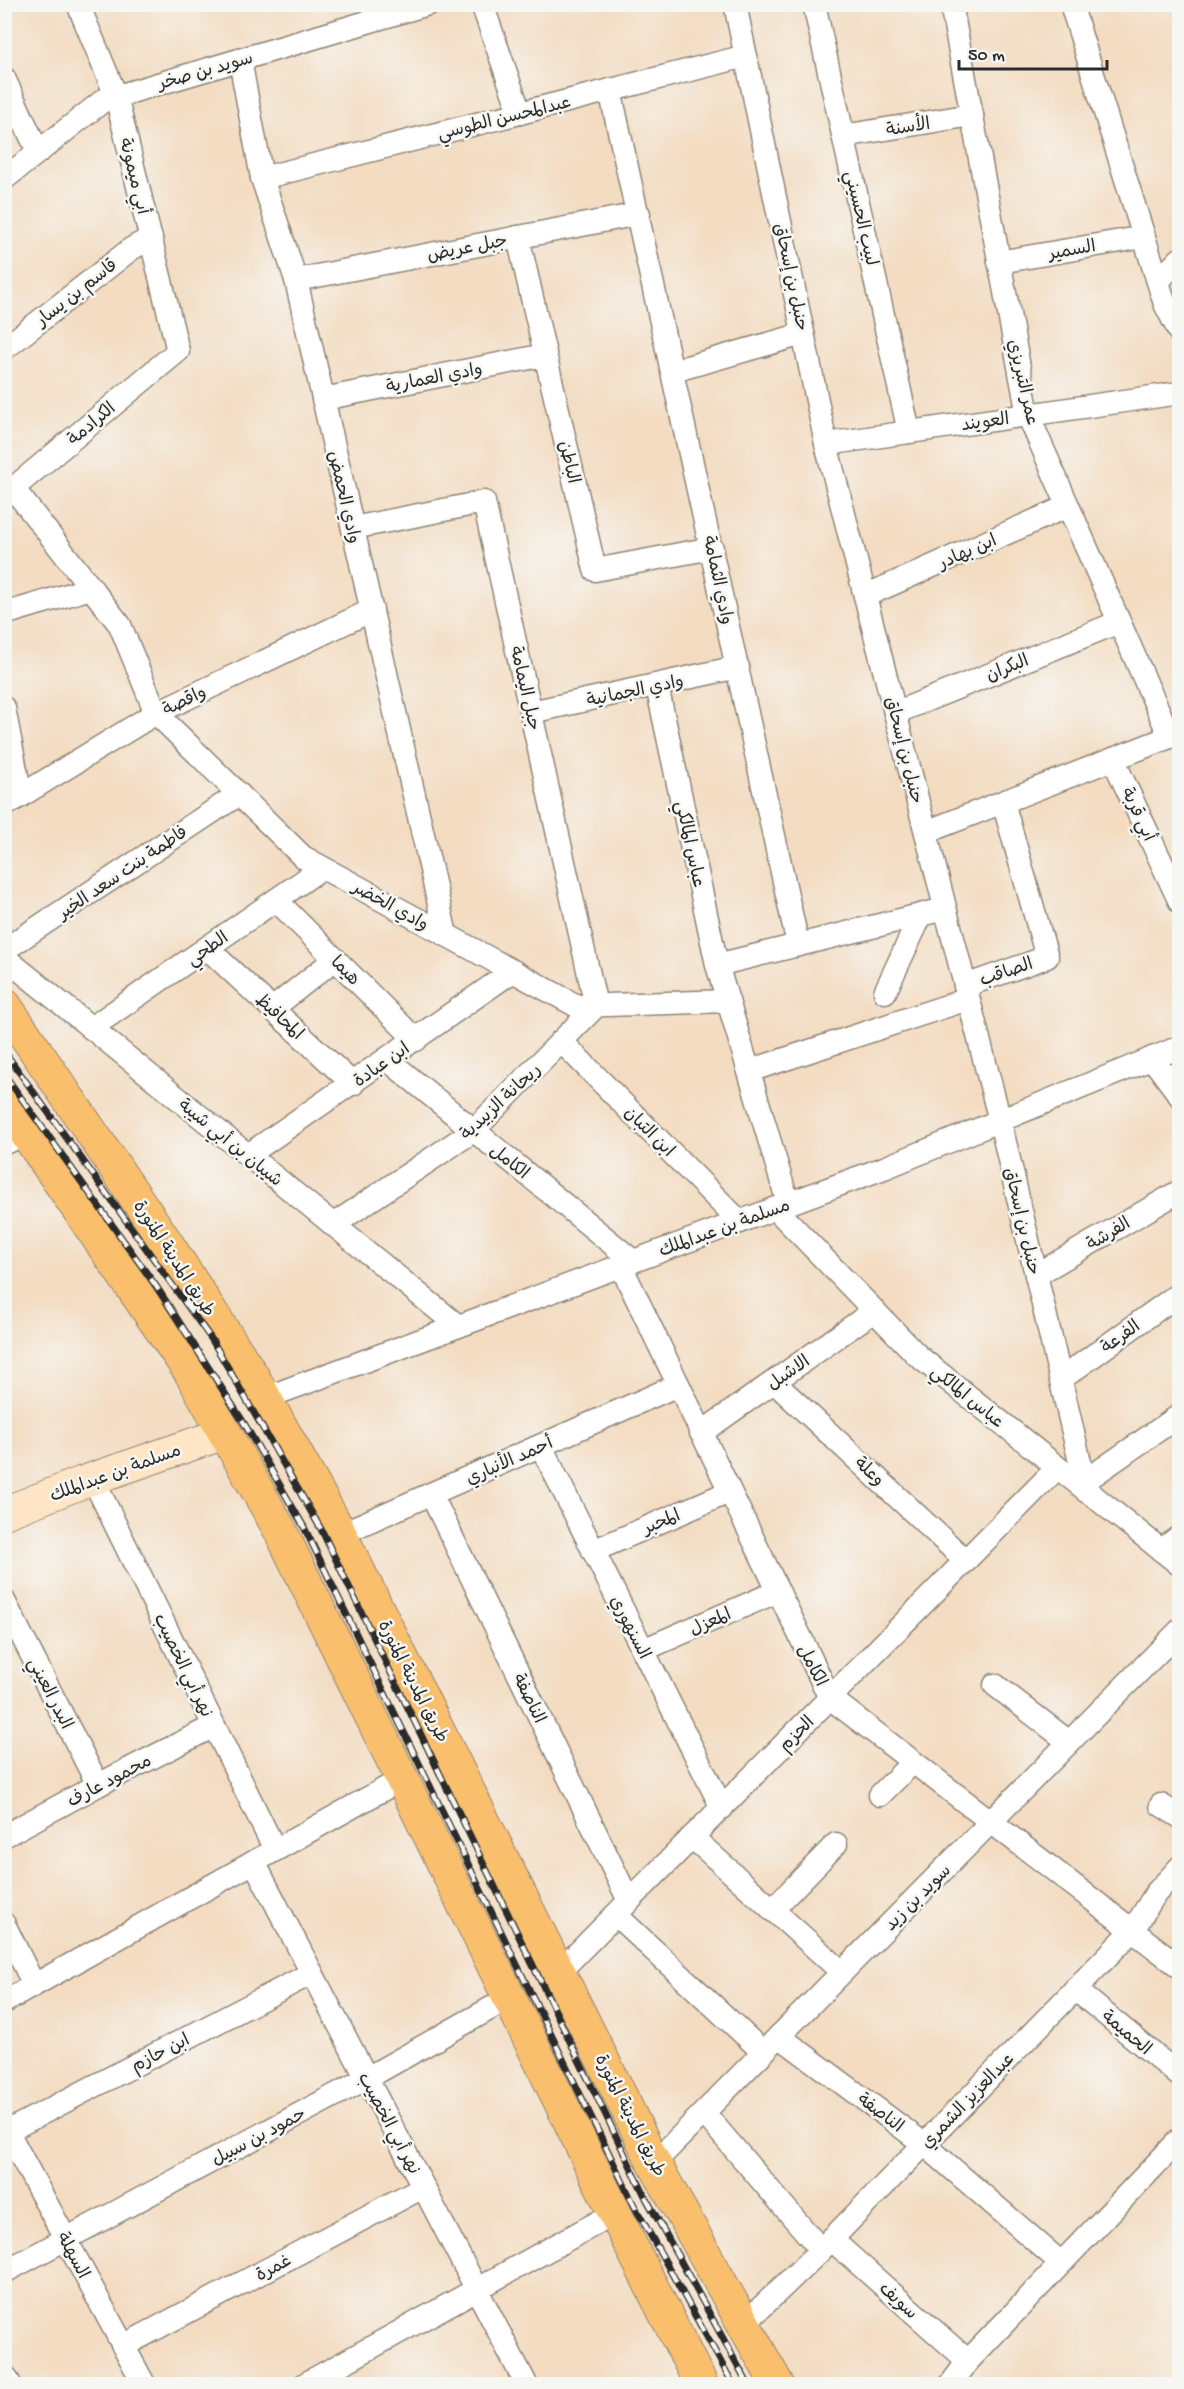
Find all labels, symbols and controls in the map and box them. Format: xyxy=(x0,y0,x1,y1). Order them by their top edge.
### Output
scale bar xyxy=(959,33,1108,71)
text: 50 m xyxy=(968,46,1005,67)
street label: سويد بن صخر xyxy=(154,49,256,97)
street label: عبدالمحسن الطوسي xyxy=(436,93,574,149)
street label: الأسنة xyxy=(884,111,932,142)
street label: أبي ميمونة xyxy=(110,136,154,218)
street label: لبيب الحسيني xyxy=(836,169,881,269)
street label: حنبل بن إسحاق xyxy=(768,222,811,333)
street label: جبل عريض xyxy=(426,231,509,268)
street label: السمير xyxy=(1045,237,1098,266)
street label: قاسم بن يسار xyxy=(31,256,123,334)
street label: عمر التبريزي xyxy=(1001,338,1042,428)
street label: وادي العمارية xyxy=(385,360,484,399)
street label: الكرادمة xyxy=(64,399,121,451)
street label: العويند xyxy=(960,410,1011,437)
street label: الباطن xyxy=(552,439,583,486)
street label: وادي الحمض xyxy=(322,449,363,546)
street label: ابن بهادر xyxy=(934,531,1001,576)
street label: وادي الثمامة xyxy=(697,534,736,627)
street label: جبل اليمامة xyxy=(504,644,543,733)
street label: البكران xyxy=(983,651,1032,687)
street label: وادي الجمانية xyxy=(585,672,686,713)
street label: واقصة xyxy=(160,683,210,722)
street label: حنبل بن إسحاق xyxy=(879,695,926,806)
street label: أبي قربة xyxy=(1113,784,1160,847)
street label: عباس المالكي xyxy=(666,799,708,890)
street label: فاطمة بنت سعد الخير xyxy=(53,823,192,927)
street label: وادي الخضر xyxy=(346,877,431,937)
street label: الطحي xyxy=(184,928,235,974)
street label: هيما xyxy=(325,953,363,991)
street label: الصاقب xyxy=(977,954,1036,992)
street label: المحافيظ xyxy=(250,990,307,1045)
street label: ابن عبادة xyxy=(350,1039,415,1093)
street label: ريحانة الزبيدية xyxy=(457,1060,546,1146)
street label: شيبان بن أبي شيبة xyxy=(171,1094,287,1195)
street label: ابن التبان xyxy=(619,1103,678,1162)
street label: الكامل xyxy=(485,1141,532,1185)
street label: حنبل بن إسحاق xyxy=(998,1166,1043,1277)
street label: مسلمة بن عبدالملك xyxy=(656,1196,793,1263)
street label: طريق المدينة المنورة xyxy=(127,1197,218,1321)
street label: الفرشة xyxy=(1084,1214,1135,1256)
street label: الفرعة xyxy=(1098,1317,1145,1359)
street label: الاشبل xyxy=(764,1352,815,1396)
street label: عباس المالكي xyxy=(924,1362,1007,1436)
street label: أحمد الأنباري xyxy=(462,1430,557,1491)
street label: مسلمة بن عبدالملك xyxy=(47,1441,184,1508)
street label: وعلة xyxy=(849,1454,888,1492)
street label: المحبر xyxy=(638,1506,684,1541)
street label: السنهوري xyxy=(604,1593,654,1663)
street label: المعزل xyxy=(687,1605,735,1642)
street label: نهر أبي الخصيب xyxy=(145,1610,218,1723)
street label: طريق المدينة المنورة xyxy=(372,1617,452,1747)
street label: الكامل xyxy=(791,1642,830,1691)
street label: البدر العيني xyxy=(19,1655,76,1735)
street label: الناصفة xyxy=(507,1671,549,1727)
street label: الحزم xyxy=(776,1713,821,1758)
street label: محمود عارف xyxy=(65,1751,156,1813)
street label: سويد بن زيد xyxy=(881,1861,957,1937)
street label: الحميمة xyxy=(1096,2007,1155,2061)
street label: ابن حازم xyxy=(128,2031,194,2079)
street label: عبدالعزيز الشمري xyxy=(918,2049,1020,2154)
street label: طريق المدينة المنورة xyxy=(589,2051,669,2181)
street label: نهر أبي الخصيب xyxy=(349,2069,425,2180)
street label: الناصفة xyxy=(852,2090,907,2138)
street label: حمود بن سبيل xyxy=(209,2105,310,2172)
street label: السهلة xyxy=(51,2229,93,2283)
street label: غمرة xyxy=(253,2251,296,2287)
street label: سويف xyxy=(874,2279,921,2325)

